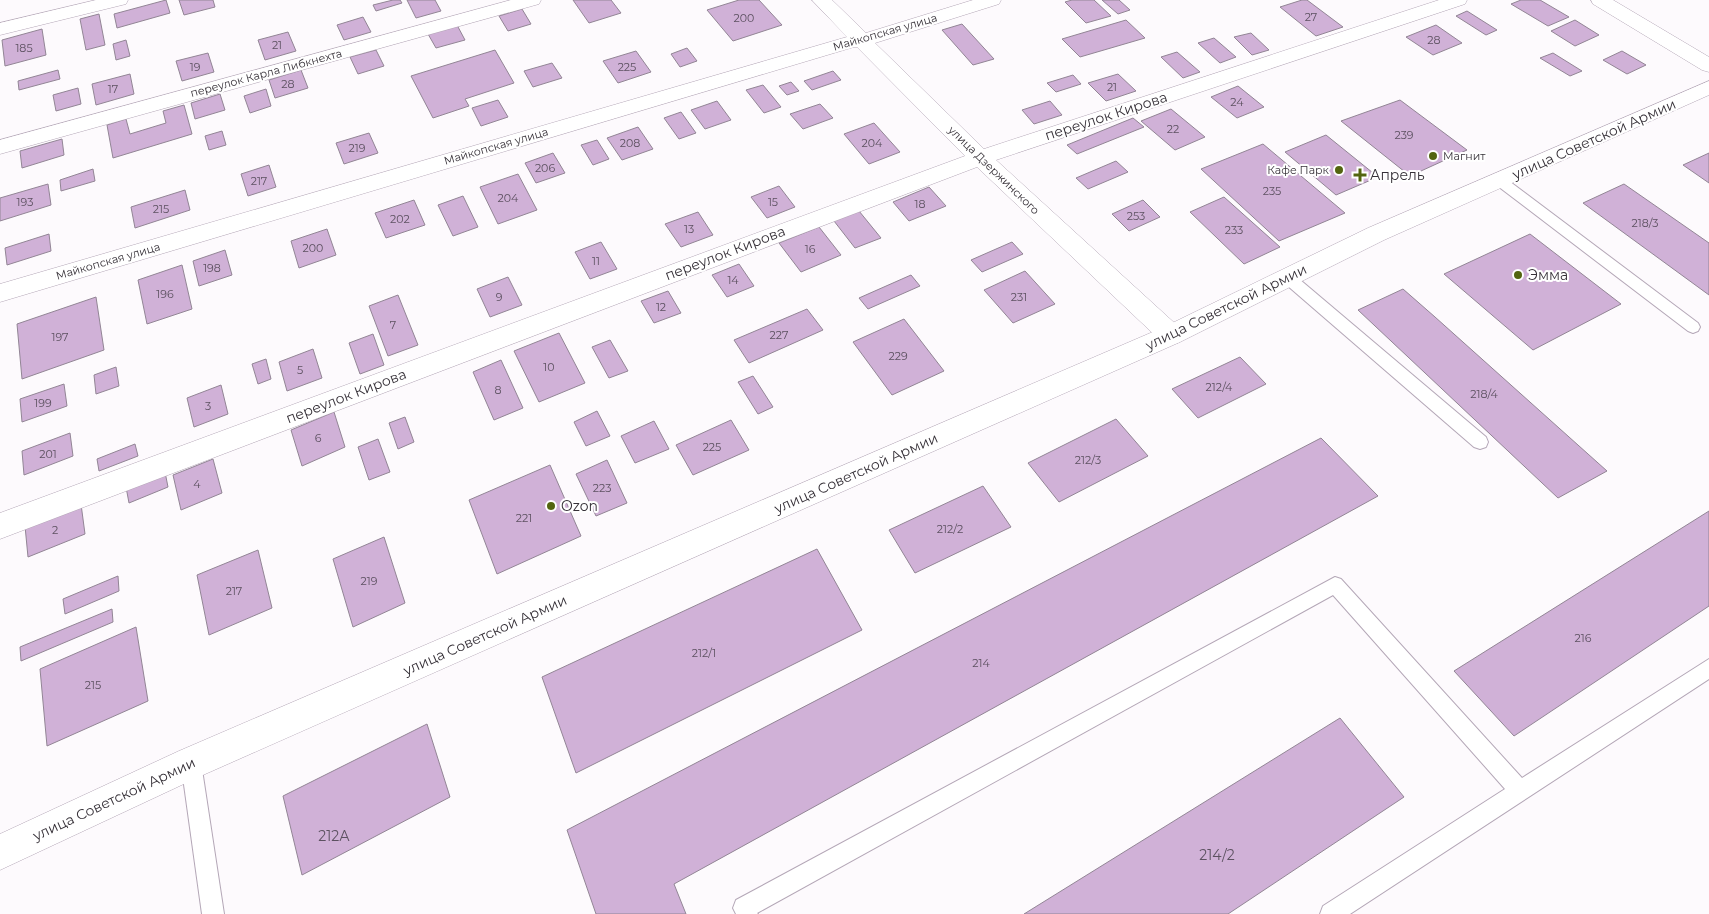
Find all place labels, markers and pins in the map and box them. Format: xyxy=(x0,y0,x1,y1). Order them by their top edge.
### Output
place label: Магнит xyxy=(1443,149,1486,163)
marker: Магнит xyxy=(1427,150,1439,162)
place label: Кафе Парк xyxy=(1267,163,1330,177)
marker: Кафе Парк xyxy=(1333,164,1345,176)
place label: Апрель xyxy=(1370,166,1425,184)
marker: Апрель xyxy=(1354,169,1366,181)
place label: Эмма xyxy=(1528,266,1568,284)
marker: Эмма xyxy=(1512,269,1524,281)
place label: Ozon xyxy=(561,497,598,515)
marker: Ozon xyxy=(545,500,557,512)

